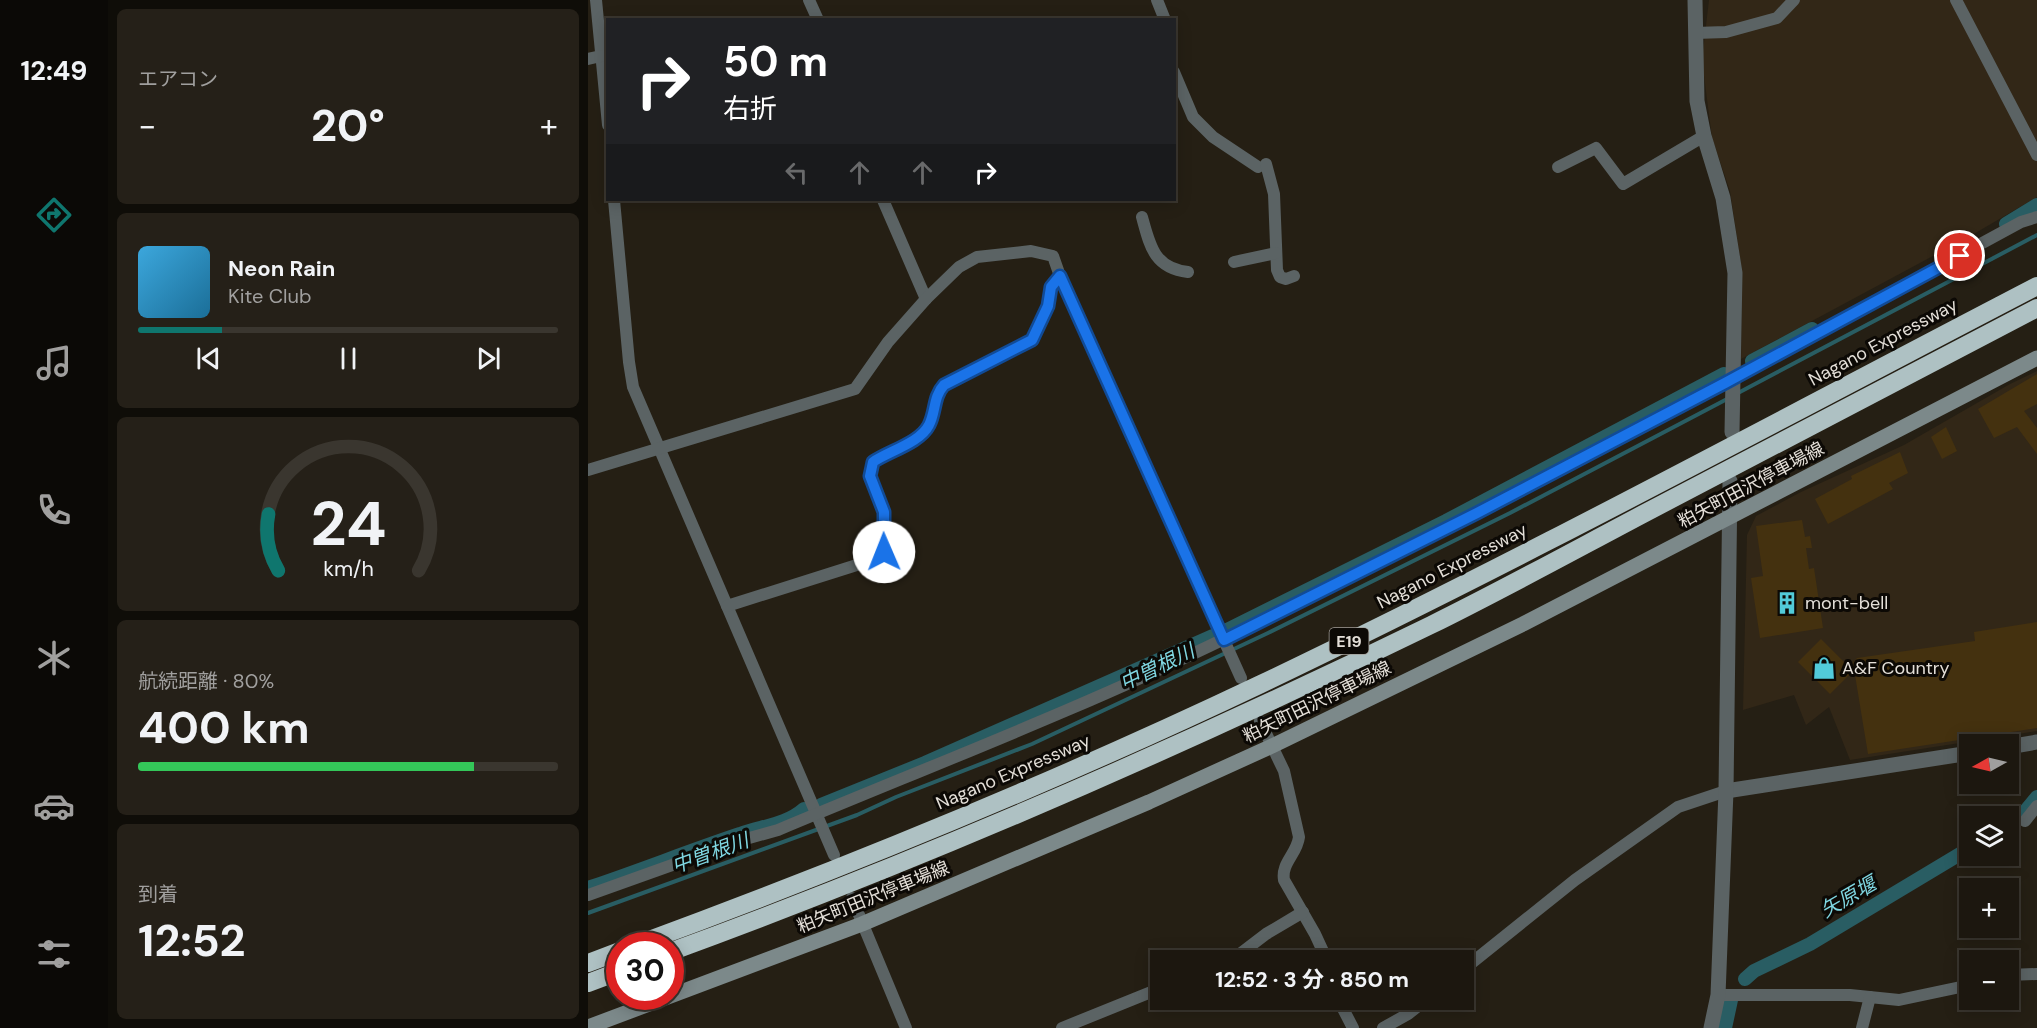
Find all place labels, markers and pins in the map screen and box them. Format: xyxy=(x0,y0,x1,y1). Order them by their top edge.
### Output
pin xyxy=(1934,230,1985,281)
building icon: mont-bell xyxy=(1774,590,1800,616)
place label: mont-bell xyxy=(1805,591,1888,615)
shop icon: A&F Country xyxy=(1811,655,1837,681)
place label: A&F Country xyxy=(1842,656,1950,680)

